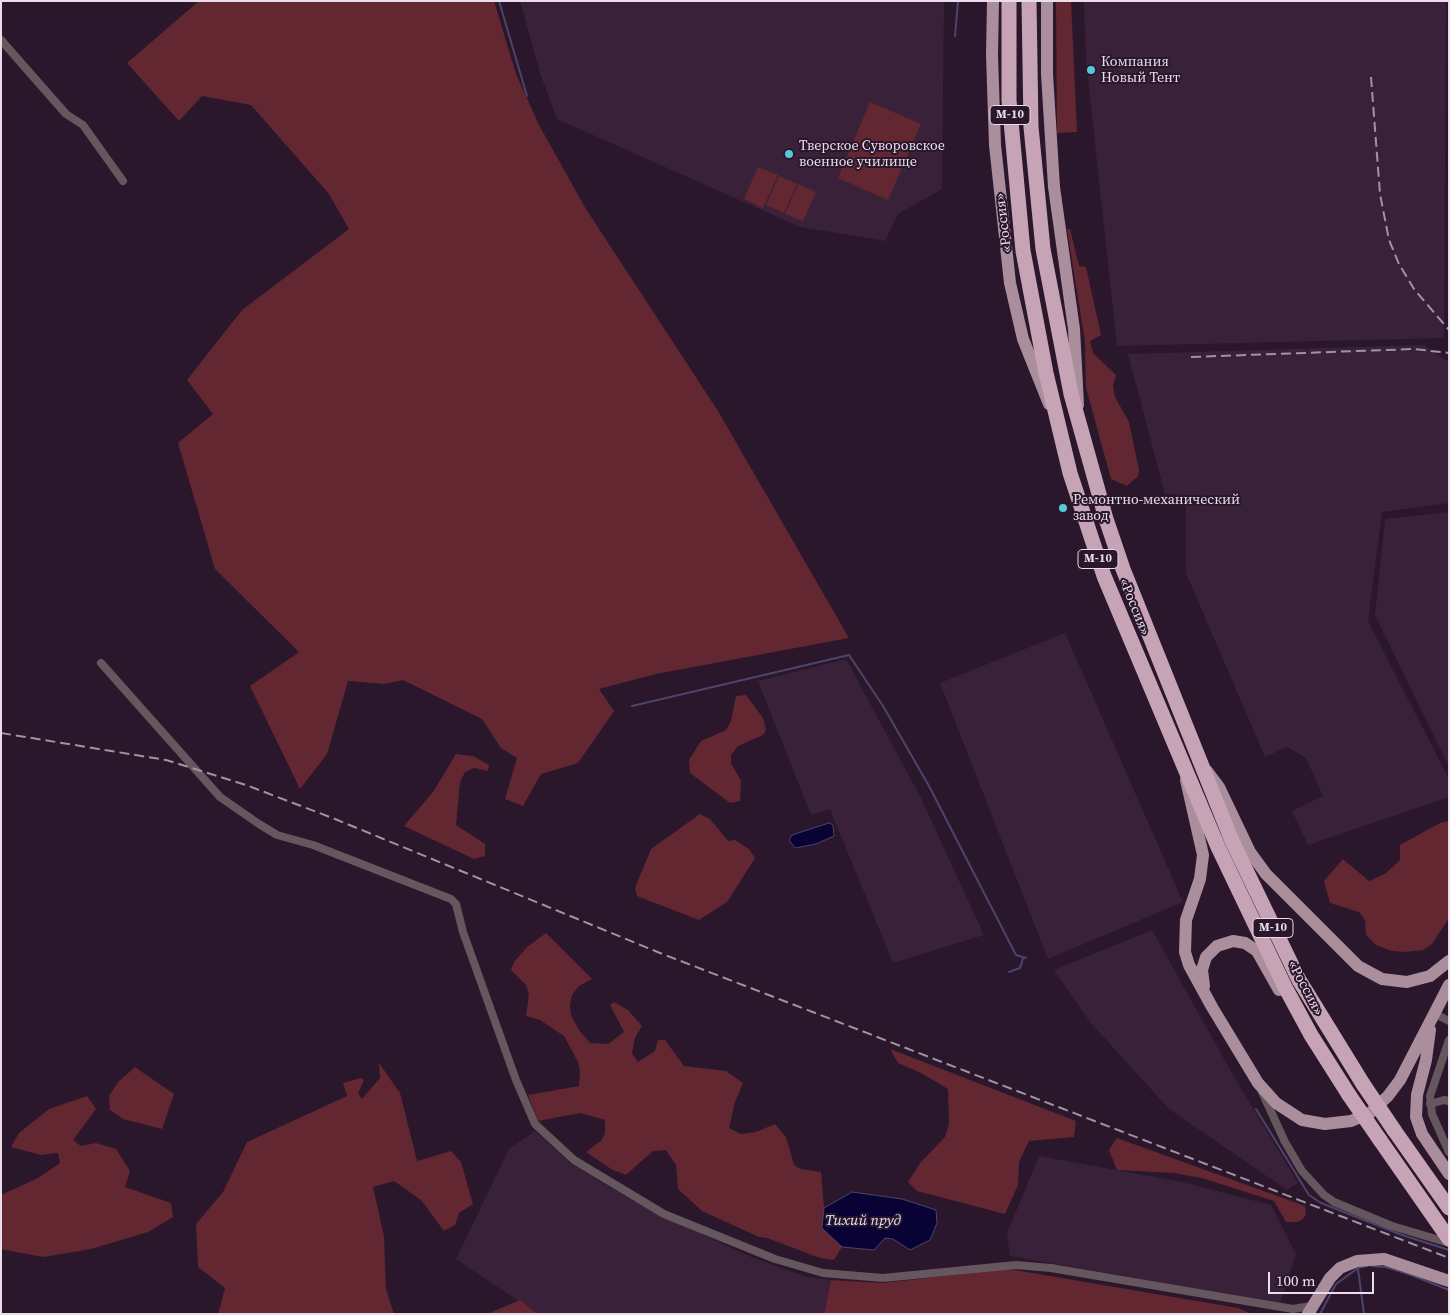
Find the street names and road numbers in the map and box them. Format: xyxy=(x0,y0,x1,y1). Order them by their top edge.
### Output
road number: М-10 xyxy=(990,106,1030,124)
street label: «Россия» xyxy=(992,192,1016,254)
road number: М-10 xyxy=(1078,550,1118,568)
street label: «Россия» xyxy=(1115,576,1153,638)
road number: М-10 xyxy=(1253,918,1293,938)
street label: «Россия» xyxy=(1284,958,1326,1018)

